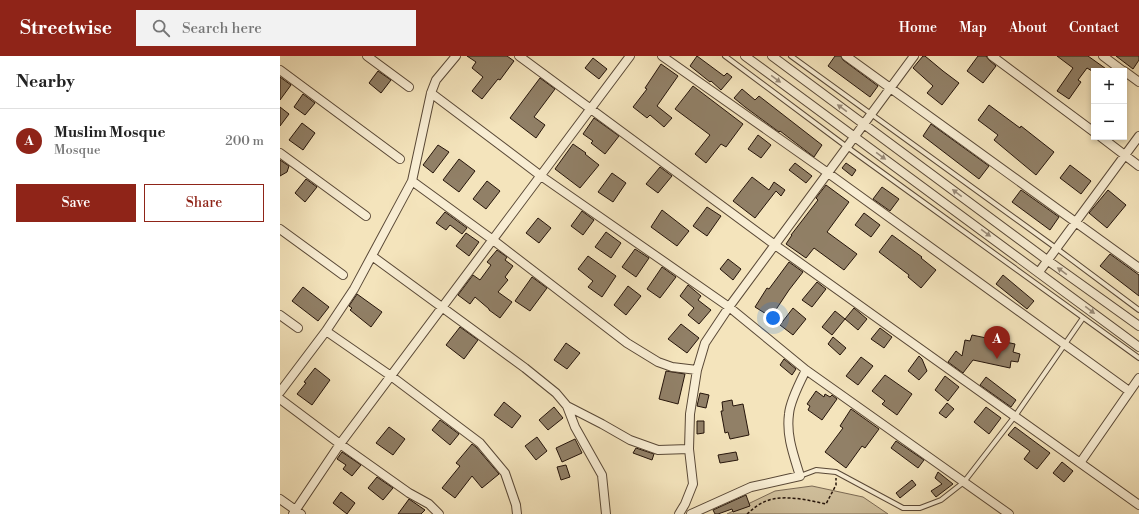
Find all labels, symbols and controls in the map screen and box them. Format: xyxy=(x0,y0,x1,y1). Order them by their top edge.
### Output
search box xyxy=(136,10,416,46)
text: Streetwise xyxy=(20,16,112,40)
icon: search xyxy=(150,17,172,39)
text: Search here xyxy=(182,19,262,38)
text: Home xyxy=(899,19,937,37)
text: Map xyxy=(959,19,987,37)
text: About xyxy=(1009,19,1047,37)
text: Contact xyxy=(1069,19,1119,37)
map controls xyxy=(1091,68,1127,140)
button: + xyxy=(1091,68,1127,104)
text: Nearby xyxy=(16,71,75,93)
one-way arrow xyxy=(771,75,781,83)
one-way arrow xyxy=(836,104,847,112)
button: − xyxy=(1091,104,1127,140)
text: Muslim Mosque xyxy=(54,123,166,142)
text: A xyxy=(24,133,34,149)
text: 200 m xyxy=(225,133,264,149)
text: Mosque xyxy=(54,142,101,158)
one-way arrow xyxy=(875,152,886,160)
button: Save xyxy=(16,184,136,222)
button: Share xyxy=(144,184,264,222)
one-way arrow xyxy=(952,189,963,198)
one-way arrow xyxy=(980,229,991,237)
one-way arrow xyxy=(1057,267,1067,275)
one-way arrow xyxy=(1085,306,1096,314)
your location xyxy=(763,308,783,328)
pin: A xyxy=(984,326,1010,359)

